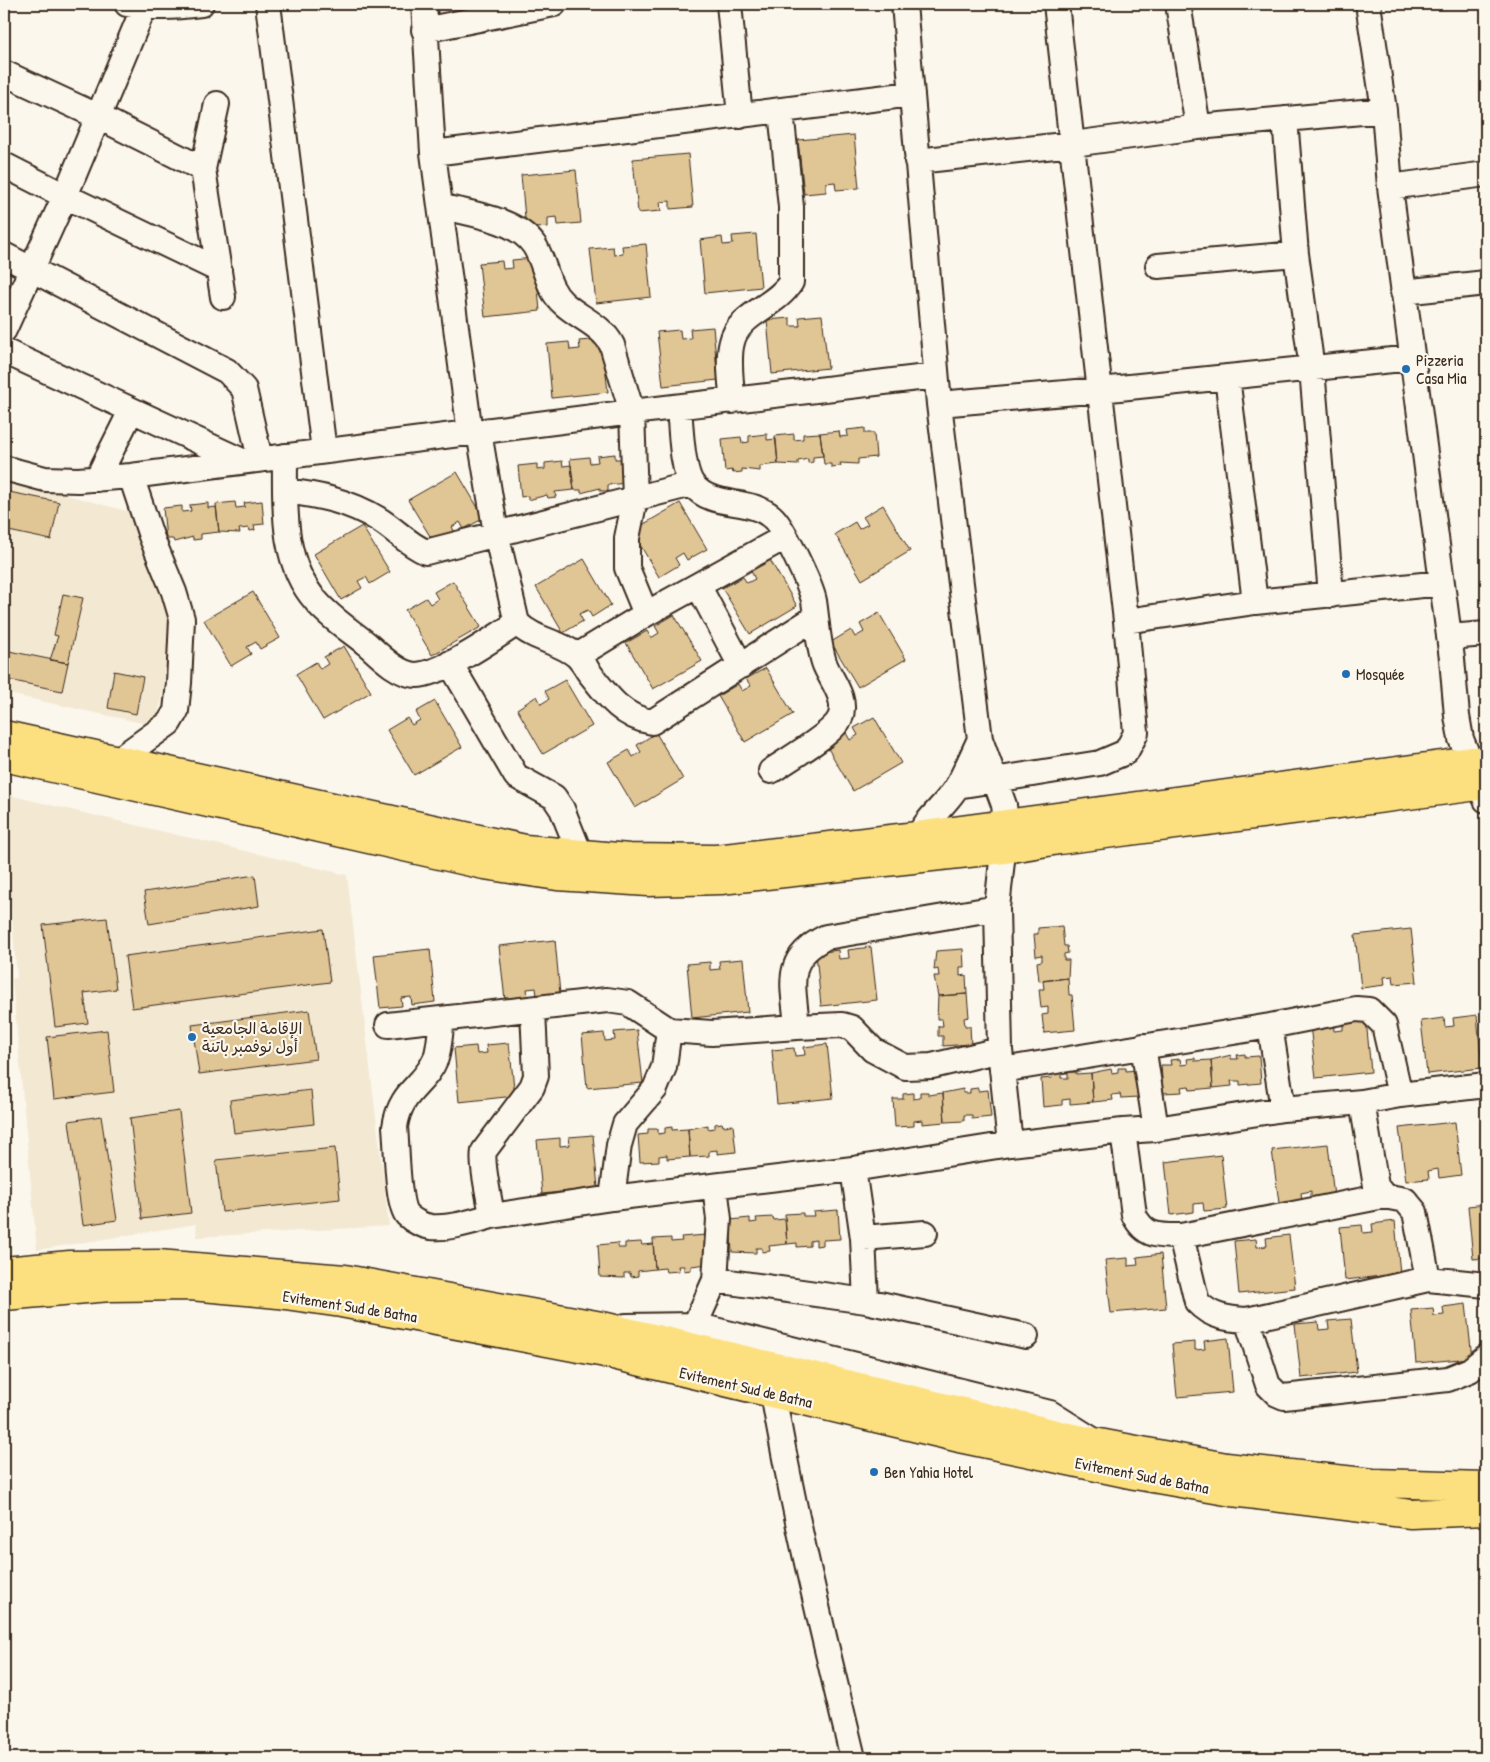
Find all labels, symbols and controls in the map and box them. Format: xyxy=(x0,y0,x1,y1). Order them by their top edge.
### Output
place label: Pizzeria Casa Mia xyxy=(1416,349,1467,389)
marker: Pizzeria Casa Mia xyxy=(1400,363,1412,375)
place label: Mosquée xyxy=(1356,663,1405,685)
marker: Mosquée xyxy=(1340,668,1352,680)
place label: الإقامة الجامعية أول نوفمبر باتنة xyxy=(202,1017,302,1057)
marker: الإقامة الجامعية أول نوفمبر باتنة xyxy=(186,1031,198,1043)
street label: Evitement Sud de Batna xyxy=(281,1285,419,1327)
street label: Evitement Sud de Batna xyxy=(677,1361,815,1413)
street label: Evitement Sud de Batna xyxy=(1073,1451,1211,1499)
place label: Ben Yahia Hotel xyxy=(884,1461,974,1483)
marker: Ben Yahia Hotel xyxy=(868,1466,880,1478)

